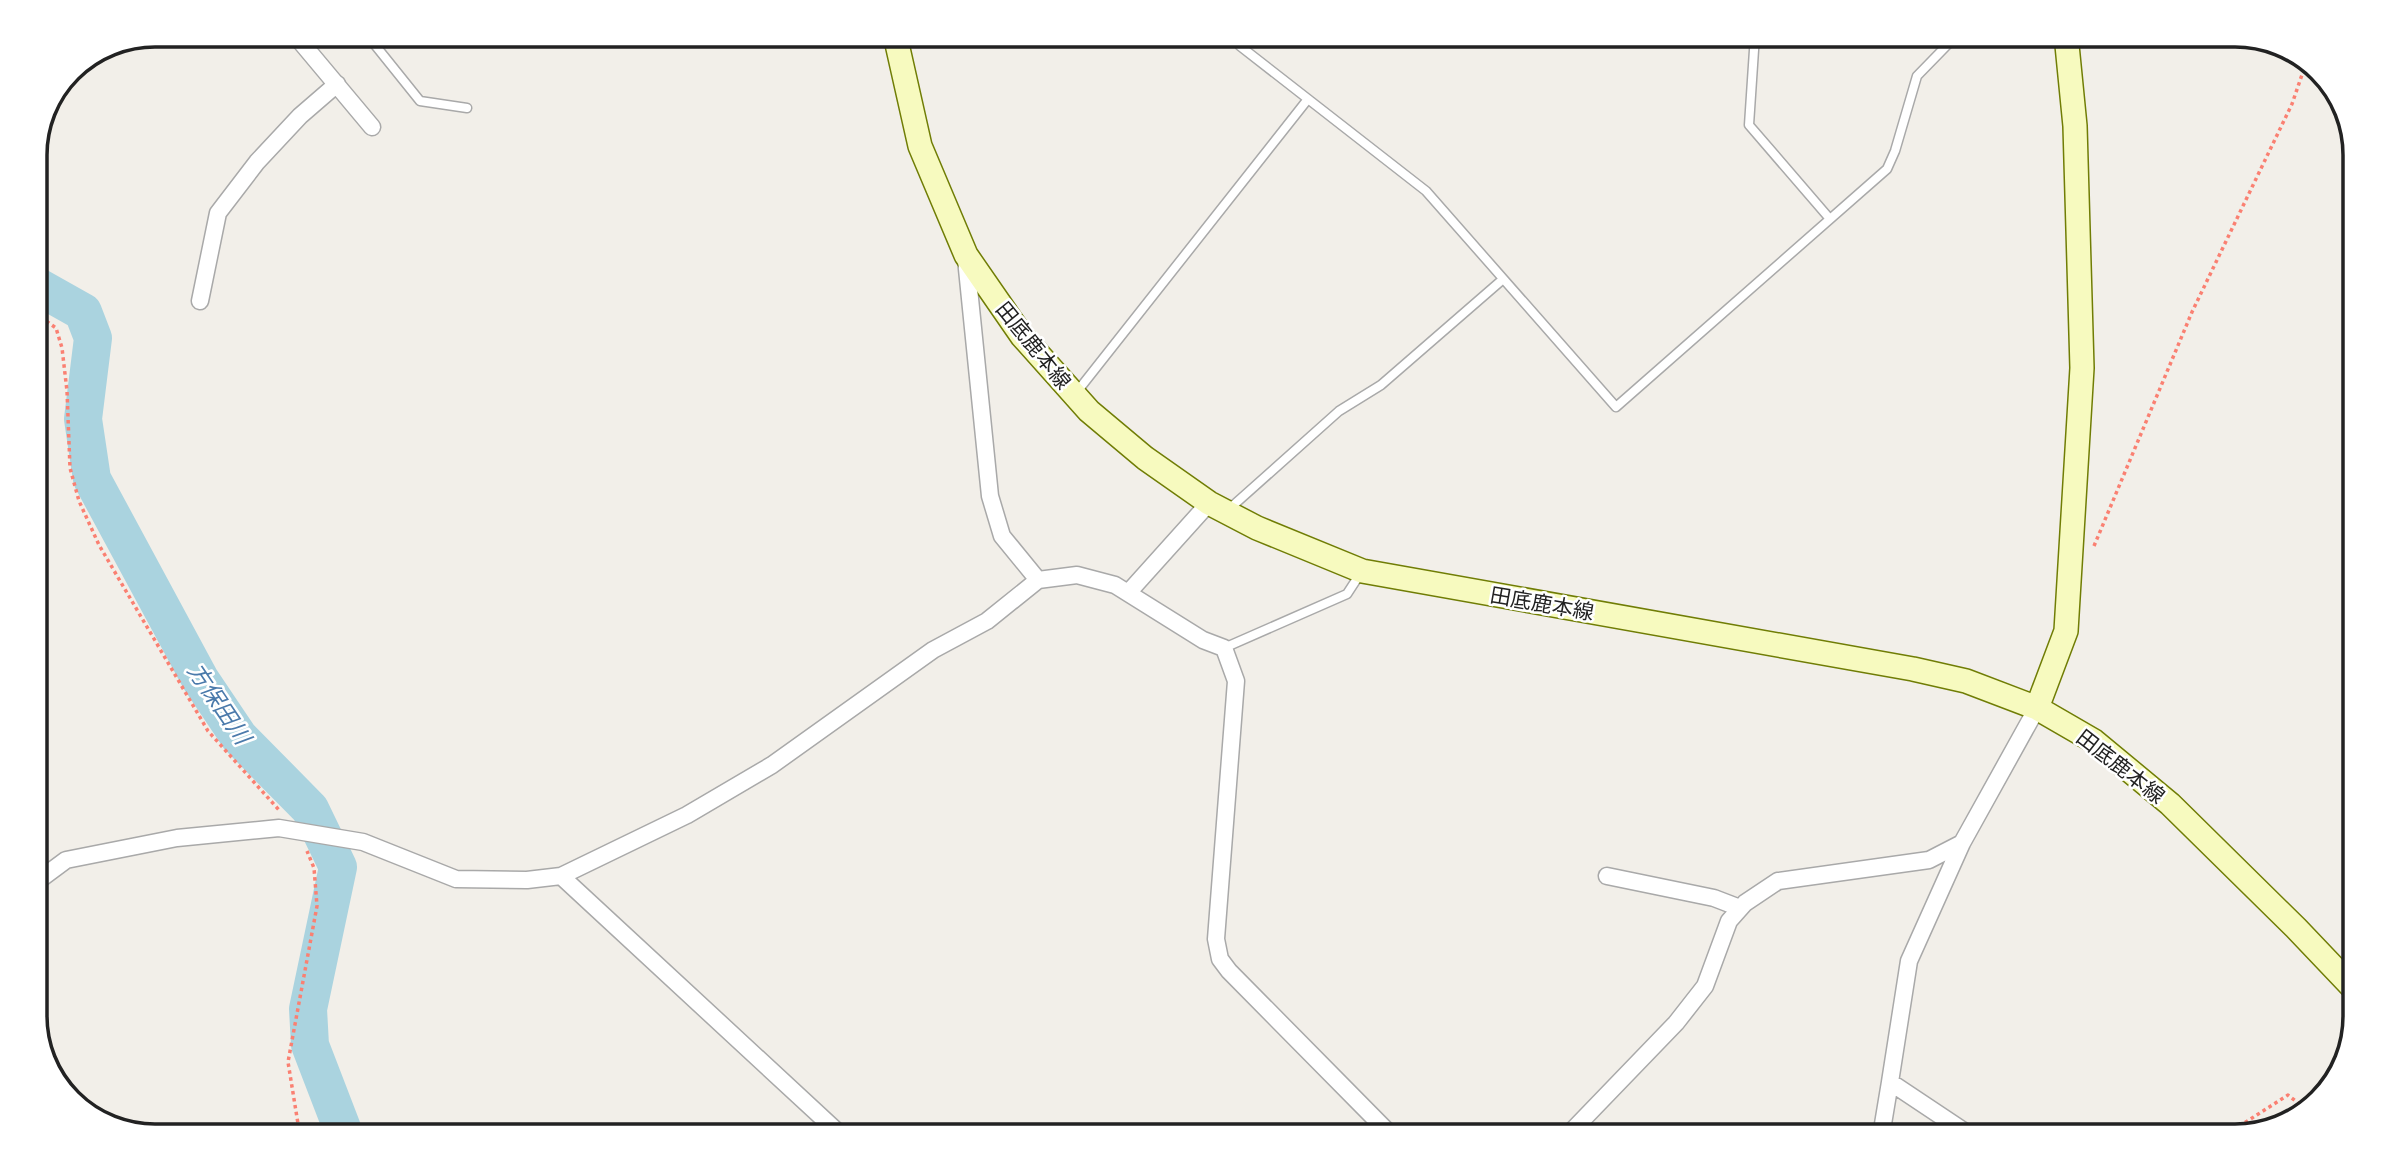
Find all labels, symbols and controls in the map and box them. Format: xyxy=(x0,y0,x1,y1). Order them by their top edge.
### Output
street label: 田底鹿本線 xyxy=(991,296,1077,394)
street label: 田底鹿本線 xyxy=(1488,581,1596,625)
water label: 方保田川 xyxy=(183,657,259,751)
street label: 田底鹿本線 xyxy=(2072,723,2170,809)

